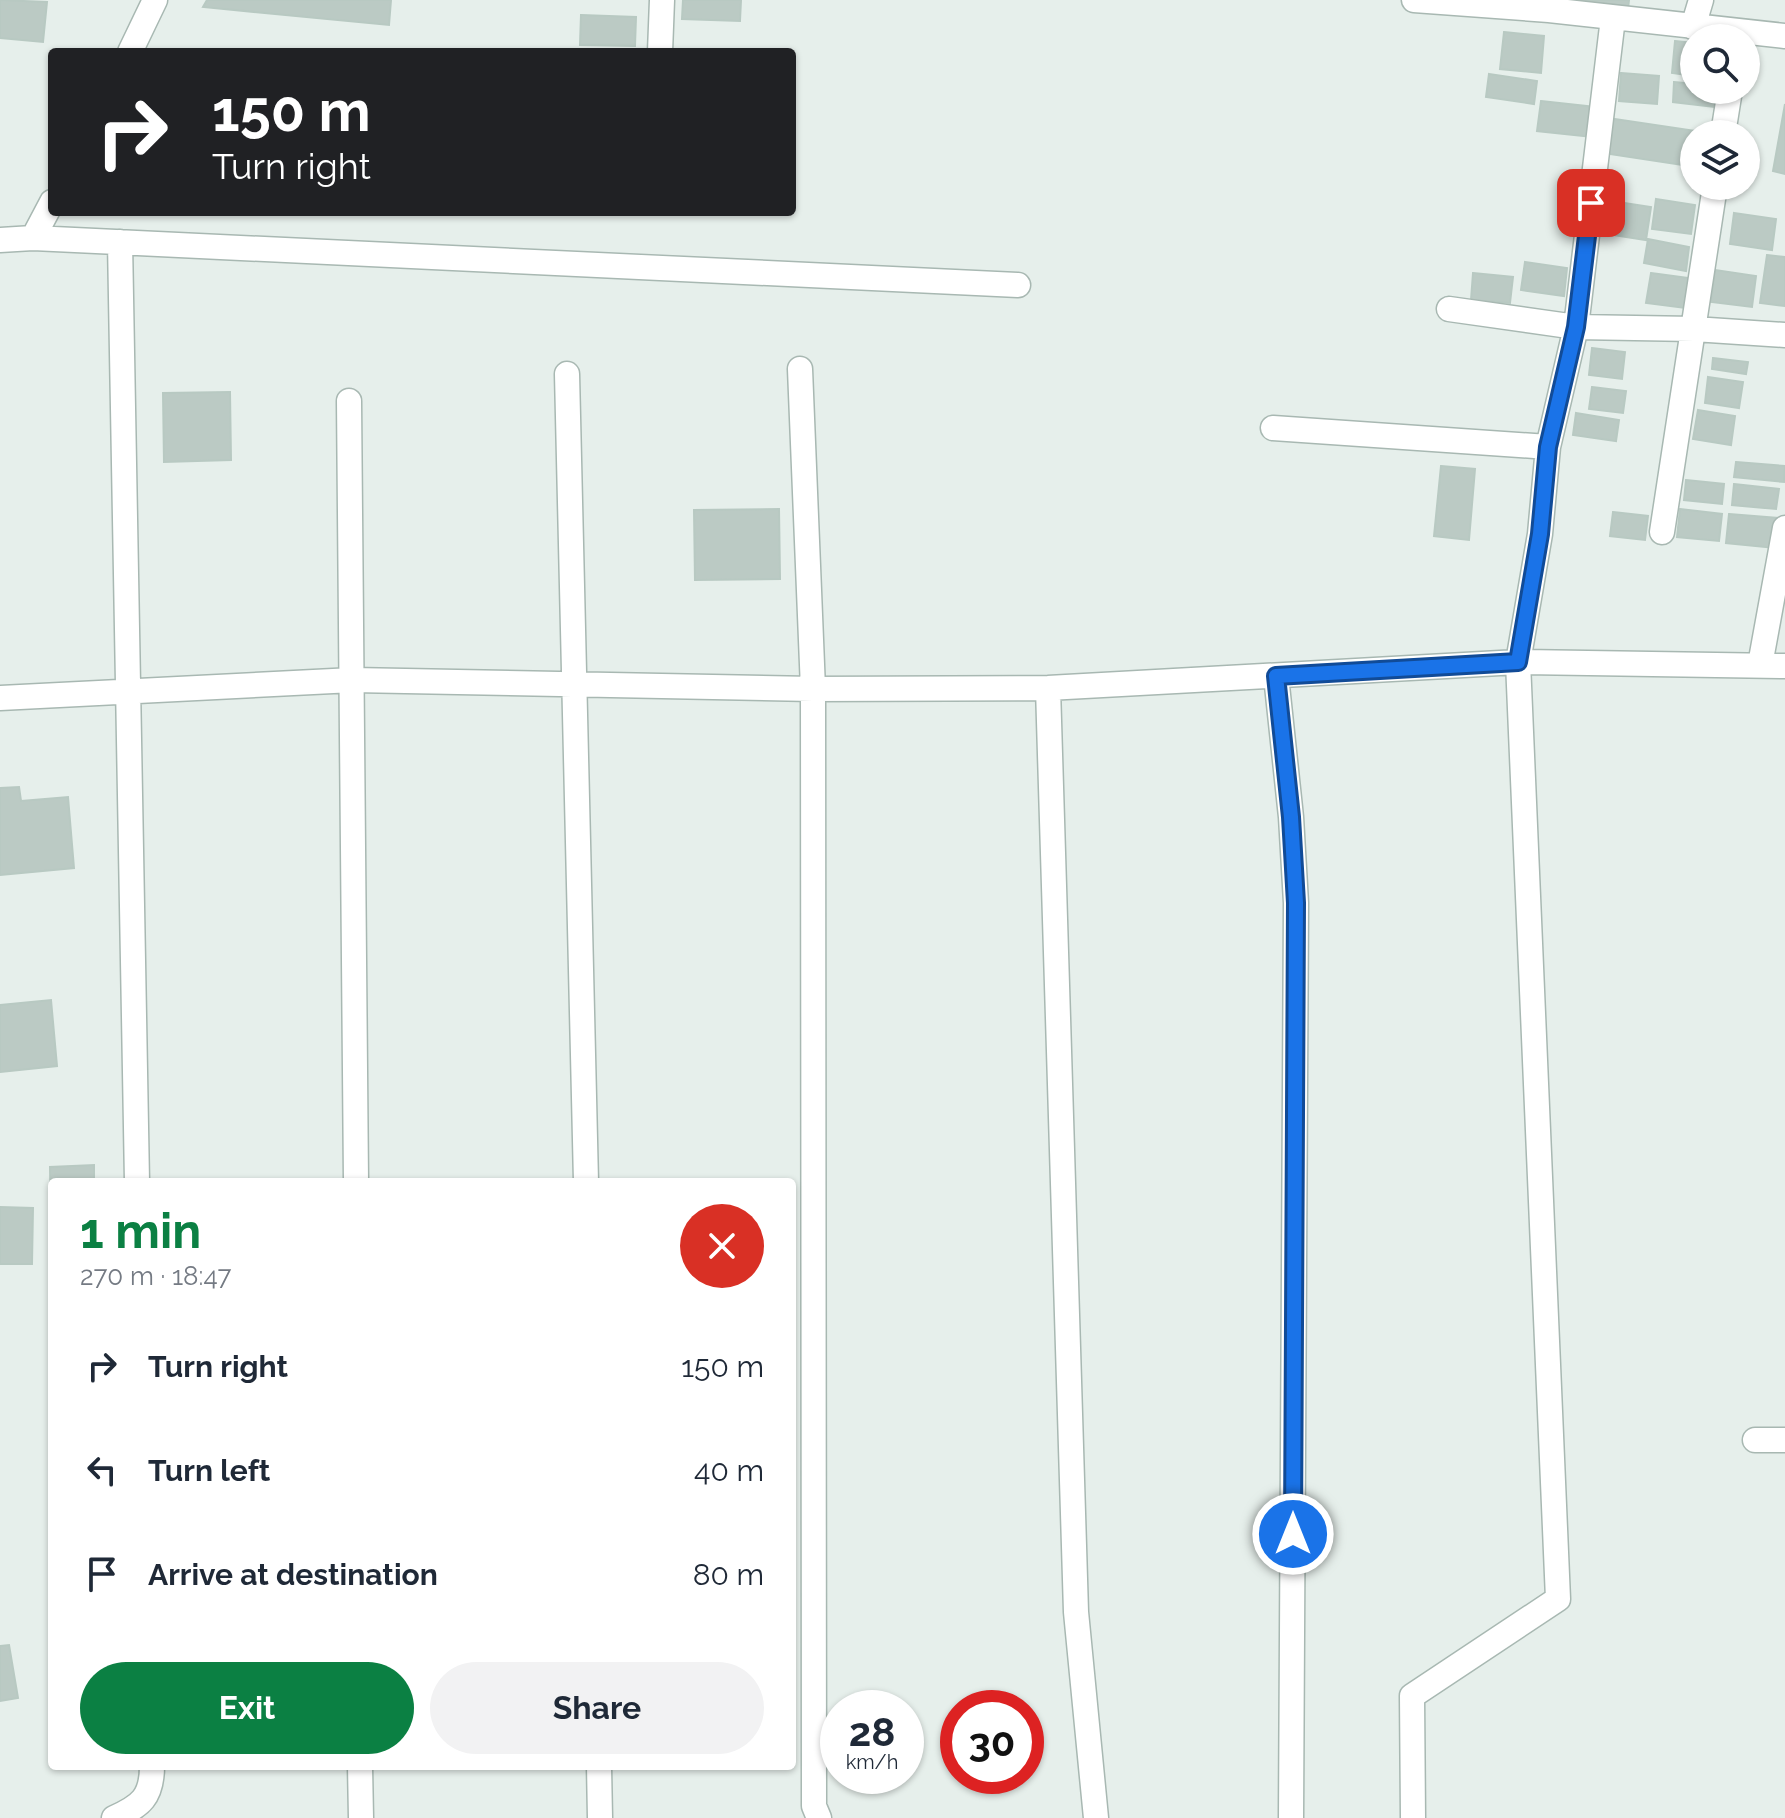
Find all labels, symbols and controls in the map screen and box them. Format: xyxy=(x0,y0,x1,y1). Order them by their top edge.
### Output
map controls xyxy=(1680,24,1760,200)
button: search xyxy=(1680,24,1760,104)
text: 150 m xyxy=(212,78,371,144)
icon: right xyxy=(80,80,184,184)
button: layers xyxy=(1680,120,1760,200)
text: Turn right xyxy=(212,145,371,187)
pin xyxy=(1557,169,1625,237)
icon: arrive xyxy=(1569,181,1613,225)
text: 1 min xyxy=(80,1203,201,1259)
button: close xyxy=(680,1204,764,1288)
text: 270 m · 18:47 xyxy=(80,1261,231,1291)
icon: right xyxy=(80,1344,124,1388)
text: Turn right xyxy=(148,1349,288,1384)
text: 150 m xyxy=(681,1349,764,1384)
icon: left xyxy=(80,1448,124,1492)
text: Turn left xyxy=(148,1453,270,1488)
text: 40 m xyxy=(694,1453,764,1488)
position arrow xyxy=(1251,1492,1335,1576)
icon: arrive xyxy=(80,1552,124,1596)
text: Arrive at destination xyxy=(148,1557,438,1592)
text: 80 m xyxy=(693,1557,764,1592)
button: Exit xyxy=(80,1662,414,1754)
button: Share xyxy=(430,1662,764,1754)
speed limit sign: 30 xyxy=(940,1690,1044,1794)
text: 28 xyxy=(849,1708,895,1755)
text: km/h xyxy=(846,1750,898,1774)

